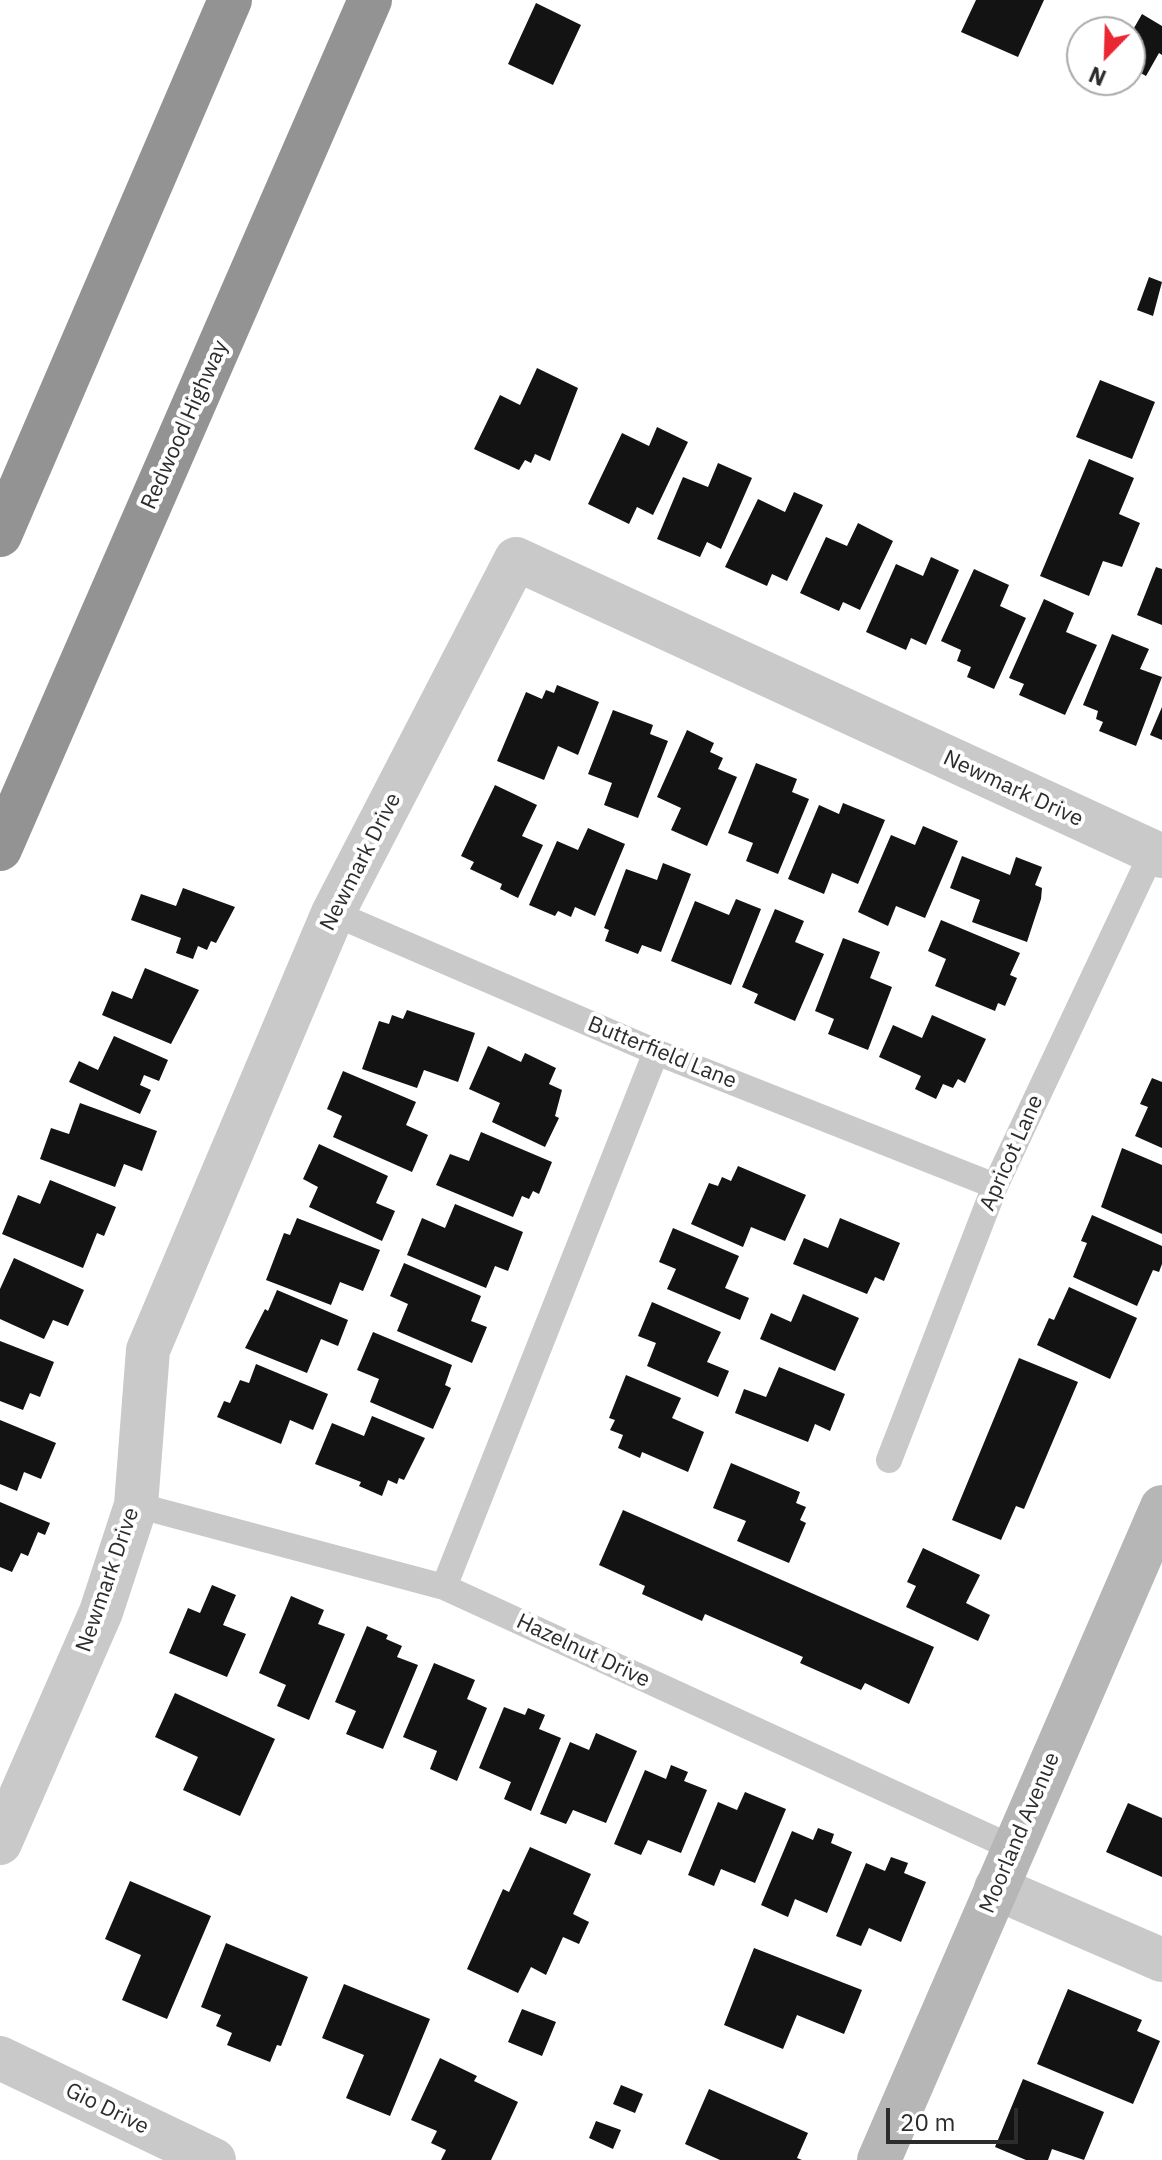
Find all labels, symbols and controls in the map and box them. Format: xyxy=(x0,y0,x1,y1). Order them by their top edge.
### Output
north arrow xyxy=(1066,16,1146,96)
text: N xyxy=(1084,60,1110,93)
street label: Redwood Highway xyxy=(136,336,234,514)
street label: Newmark Drive xyxy=(939,745,1087,833)
street label: Newmark Drive xyxy=(315,789,407,935)
street label: Butterfield Lane xyxy=(584,1011,740,1095)
street label: Apricot Lane xyxy=(975,1091,1049,1215)
street label: Newmark Drive xyxy=(71,1504,145,1656)
street label: Hazelnut Drive xyxy=(512,1609,654,1693)
street label: Moorland Avenue xyxy=(974,1749,1066,1917)
street label: Gio Drive xyxy=(61,2078,153,2140)
scale bar xyxy=(890,2092,1022,2142)
text: 20 m xyxy=(900,2106,955,2138)

